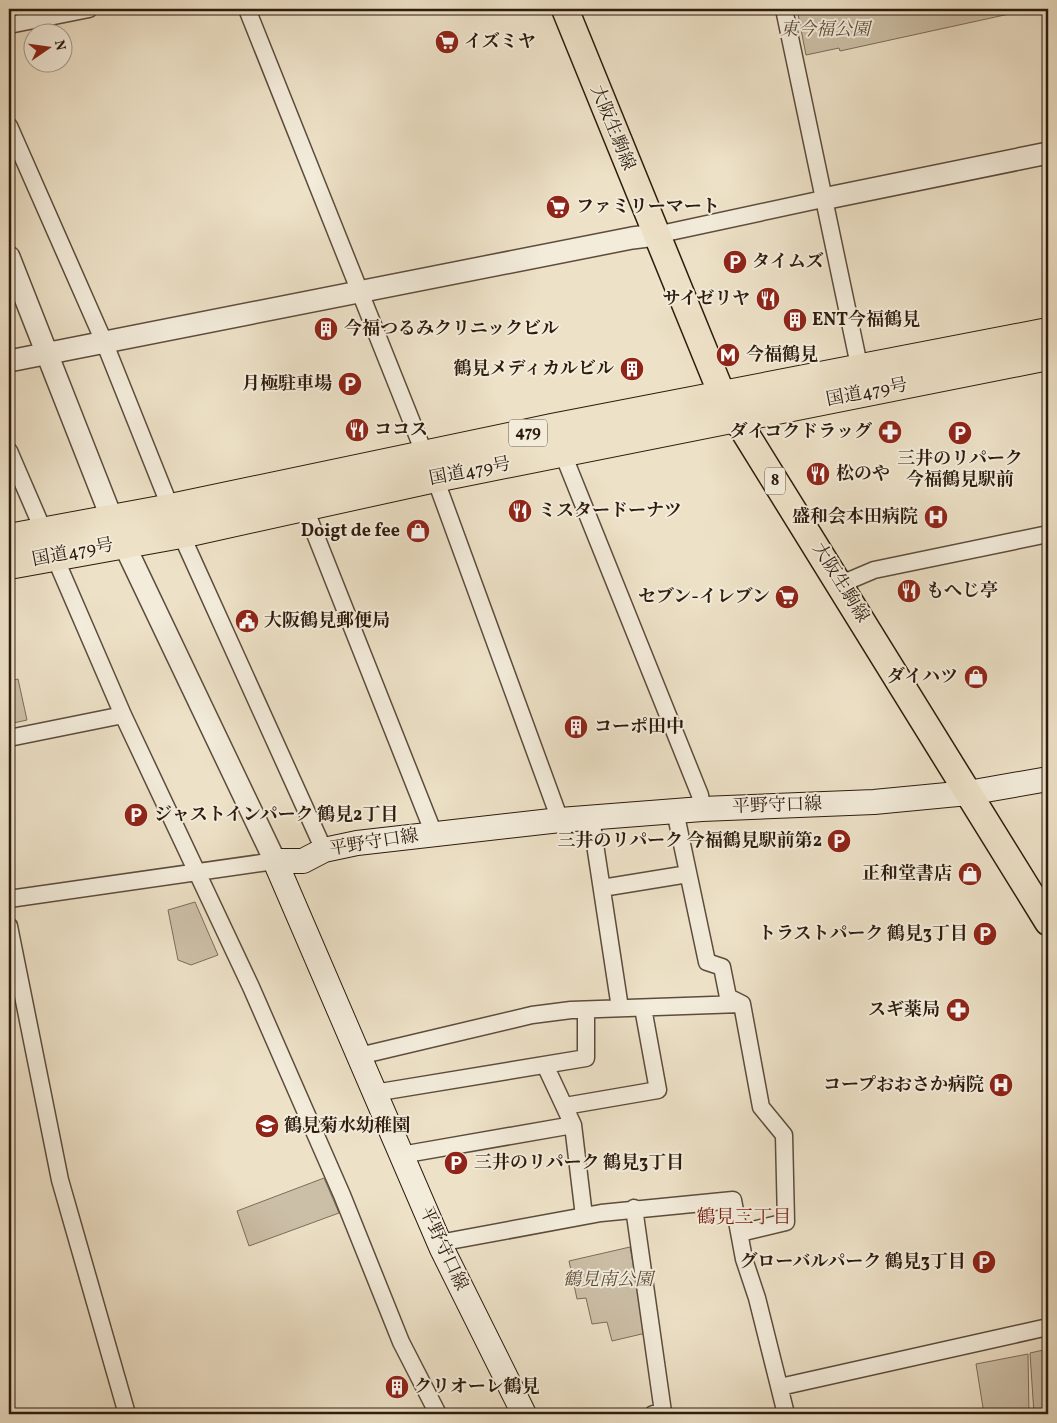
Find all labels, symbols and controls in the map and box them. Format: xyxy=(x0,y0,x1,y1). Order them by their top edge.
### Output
park label: 東今福公園 xyxy=(780,18,873,43)
north arrow xyxy=(22,22,72,72)
supermarket icon: イズミヤ xyxy=(434,29,460,55)
place label: イズミヤ xyxy=(464,30,536,55)
text: N xyxy=(49,38,70,53)
street label: 大阪生駒線 xyxy=(584,82,640,174)
supermarket icon: ファミリーマート xyxy=(545,194,571,220)
place label: ファミリーマート xyxy=(576,195,720,220)
parking icon: タイムズ xyxy=(722,249,748,275)
place label: タイムズ xyxy=(752,250,824,275)
restaurant icon: サイゼリヤ xyxy=(755,286,781,312)
place label: サイゼリヤ xyxy=(662,287,750,312)
building icon: ENT今福鶴見 xyxy=(782,307,808,333)
place label: ENT今福鶴見 xyxy=(812,308,920,333)
building icon: 今福つるみクリニックビル xyxy=(313,316,339,342)
place label: 今福つるみクリニックビル xyxy=(344,317,559,342)
metro station icon: 今福鶴見 xyxy=(715,342,741,368)
place label: 今福鶴見 xyxy=(746,343,818,368)
building icon: 鶴見メディカルビル xyxy=(619,356,645,382)
place label: 鶴見メディカルビル xyxy=(453,357,614,382)
parking icon: 月極駐車場 xyxy=(337,371,363,397)
place label: 月極駐車場 xyxy=(242,372,332,397)
street label: 国道479号 xyxy=(824,373,910,413)
restaurant icon: ココス xyxy=(344,417,370,443)
place label: ココス xyxy=(374,418,428,443)
road number: 479 xyxy=(509,419,547,446)
pharmacy icon: ダイコクドラッグ xyxy=(877,419,903,445)
place label: ダイコクドラッグ xyxy=(729,420,872,445)
parking icon: 三井のリパーク 今福鶴見駅前 xyxy=(947,420,973,446)
place label: 三井のリパーク 今福鶴見駅前 xyxy=(897,447,1023,493)
street label: 国道479号 xyxy=(427,452,513,492)
restaurant icon: 松のや xyxy=(805,461,831,487)
place label: 松のや xyxy=(836,462,890,487)
road number: 8 xyxy=(765,468,785,494)
restaurant icon: ミスタードーナツ xyxy=(507,498,533,524)
place label: ミスタードーナツ xyxy=(538,499,682,524)
hospital icon: 盛和会本田病院 xyxy=(923,504,949,530)
place label: 盛和会本田病院 xyxy=(792,505,918,530)
shop icon: Doigt de fee xyxy=(405,518,431,544)
place label: Doigt de fee xyxy=(301,519,400,544)
street label: 国道479号 xyxy=(30,533,116,573)
street label: 大阪生駒線 xyxy=(806,538,874,628)
restaurant icon: もへじ亭 xyxy=(896,578,922,604)
place label: もへじ亭 xyxy=(926,579,998,604)
supermarket icon: セブン-イレブン xyxy=(774,584,800,610)
place label: セブン-イレブン xyxy=(638,585,770,610)
public building icon: 大阪鶴見郵便局 xyxy=(234,608,260,634)
place label: 大阪鶴見郵便局 xyxy=(264,609,390,634)
shop icon: ダイハツ xyxy=(963,664,989,690)
place label: ダイハツ xyxy=(887,665,958,690)
building icon: コーポ田中 xyxy=(563,714,589,740)
place label: コーポ田中 xyxy=(594,715,684,740)
street label: 平野守口線 xyxy=(732,792,822,820)
parking icon: ジャストインパーク 鶴見2丁目 xyxy=(123,802,149,828)
place label: ジャストインパーク 鶴見2丁目 xyxy=(154,803,398,828)
street label: 平野守口線 xyxy=(328,824,420,862)
parking icon: 三井のリパーク 今福鶴見駅前第2 xyxy=(826,828,852,854)
place label: 三井のリパーク 今福鶴見駅前第2 xyxy=(558,829,822,854)
shop icon: 正和堂書店 xyxy=(957,861,983,887)
place label: 正和堂書店 xyxy=(862,862,952,887)
parking icon: トラストパーク 鶴見3丁目 xyxy=(972,921,998,947)
place label: トラストパーク 鶴見3丁目 xyxy=(758,922,968,947)
pharmacy icon: スギ薬局 xyxy=(945,997,971,1023)
place label: スギ薬局 xyxy=(868,998,940,1023)
hospital icon: コープおおさか病院 xyxy=(988,1072,1014,1098)
place label: コープおおさか病院 xyxy=(823,1073,984,1098)
school or university icon: 鶴見菊水幼稚園 xyxy=(254,1113,280,1139)
place label: 鶴見菊水幼稚園 xyxy=(284,1114,410,1139)
parking icon: 三井のリパーク 鶴見3丁目 xyxy=(443,1150,469,1176)
place label: 三井のリパーク 鶴見3丁目 xyxy=(474,1151,684,1176)
street label: 平野守口線 xyxy=(413,1203,473,1295)
district label: 鶴見三丁目 xyxy=(696,1205,792,1231)
parking icon: グローバルパーク 鶴見3丁目 xyxy=(971,1249,997,1275)
place label: グローバルパーク 鶴見3丁目 xyxy=(739,1250,966,1275)
park label: 鶴見南公園 xyxy=(563,1268,656,1293)
building icon: クリオーレ鶴見 xyxy=(384,1374,410,1400)
place label: クリオーレ鶴見 xyxy=(414,1375,539,1400)

